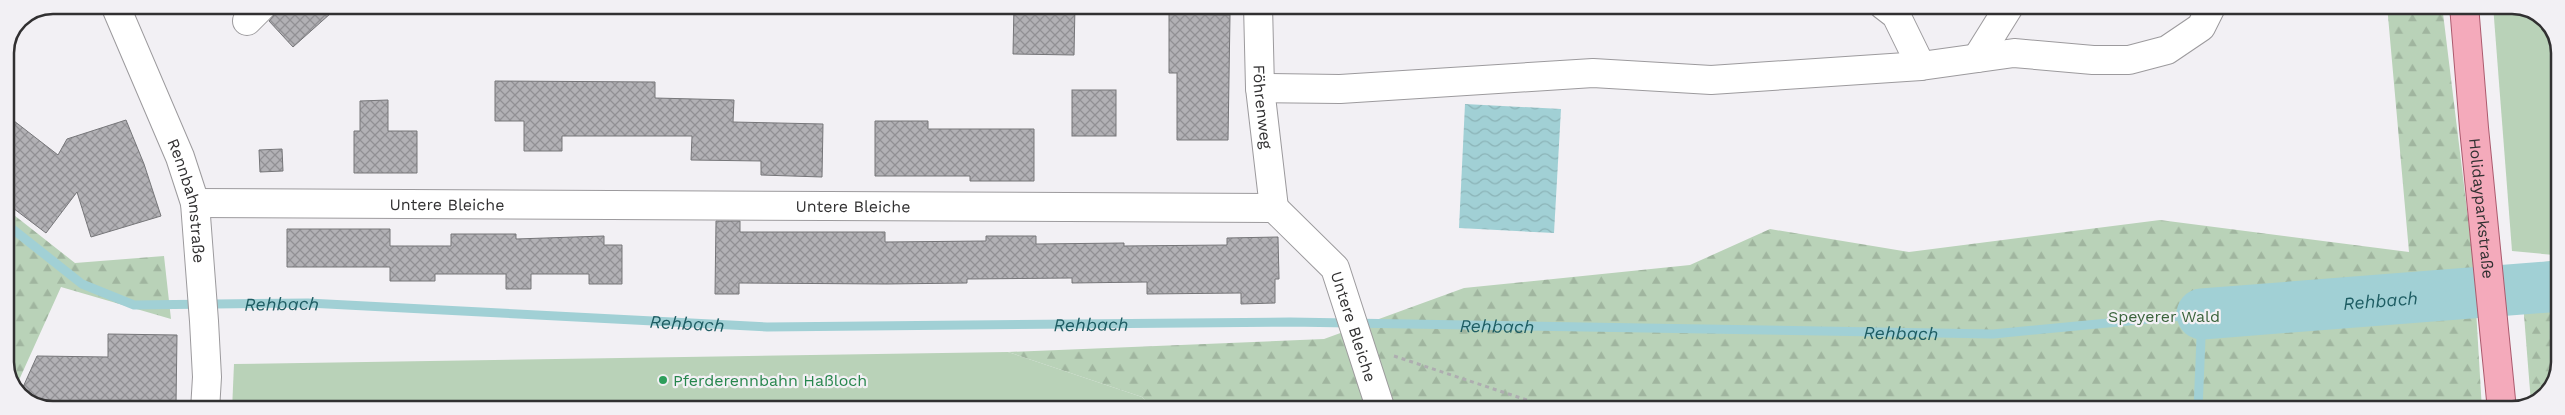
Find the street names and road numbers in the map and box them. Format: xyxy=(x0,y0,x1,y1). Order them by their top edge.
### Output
street label: Föhrenweg xyxy=(1250,64,1277,150)
street label: Rennbahnstraße xyxy=(164,136,209,264)
street label: Holidayparkstraße xyxy=(2466,137,2498,280)
street label: Untere Bleiche xyxy=(389,194,505,214)
street label: Untere Bleiche xyxy=(795,196,911,216)
street label: Untere Bleiche xyxy=(1327,269,1381,384)

